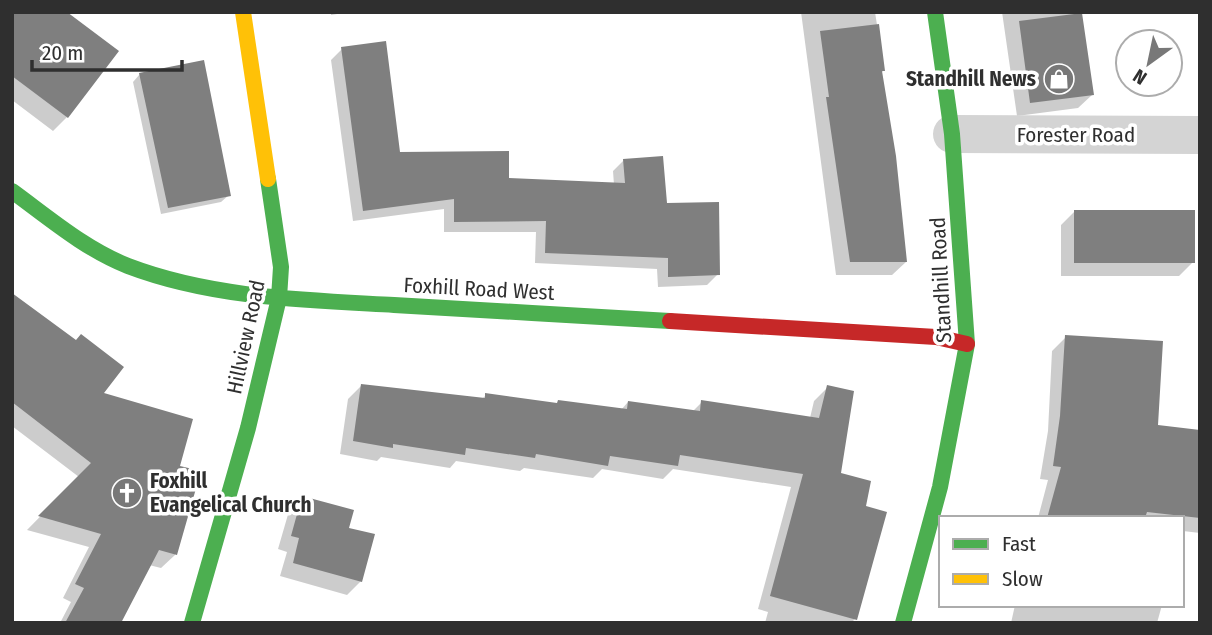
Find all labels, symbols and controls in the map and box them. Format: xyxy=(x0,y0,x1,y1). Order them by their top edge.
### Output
scale bar xyxy=(32,28,182,72)
north arrow xyxy=(1114,28,1184,98)
text: 20 m xyxy=(42,40,83,66)
shop icon: Standhill News xyxy=(1042,62,1076,96)
text: N xyxy=(1129,64,1151,90)
place label: Standhill News xyxy=(906,66,1036,92)
street label: Forester Road xyxy=(1017,122,1135,148)
street label: Standhill Road xyxy=(925,217,957,343)
street label: Foxhill Road West xyxy=(403,272,555,306)
street label: Hillview Road xyxy=(221,277,271,397)
place label: Foxhill Evangelical Church xyxy=(150,468,311,518)
church icon: Foxhill Evangelical Church xyxy=(110,476,144,510)
legend xyxy=(939,516,1184,607)
text: Fast xyxy=(1002,531,1036,557)
text: Slow xyxy=(1002,566,1043,592)

